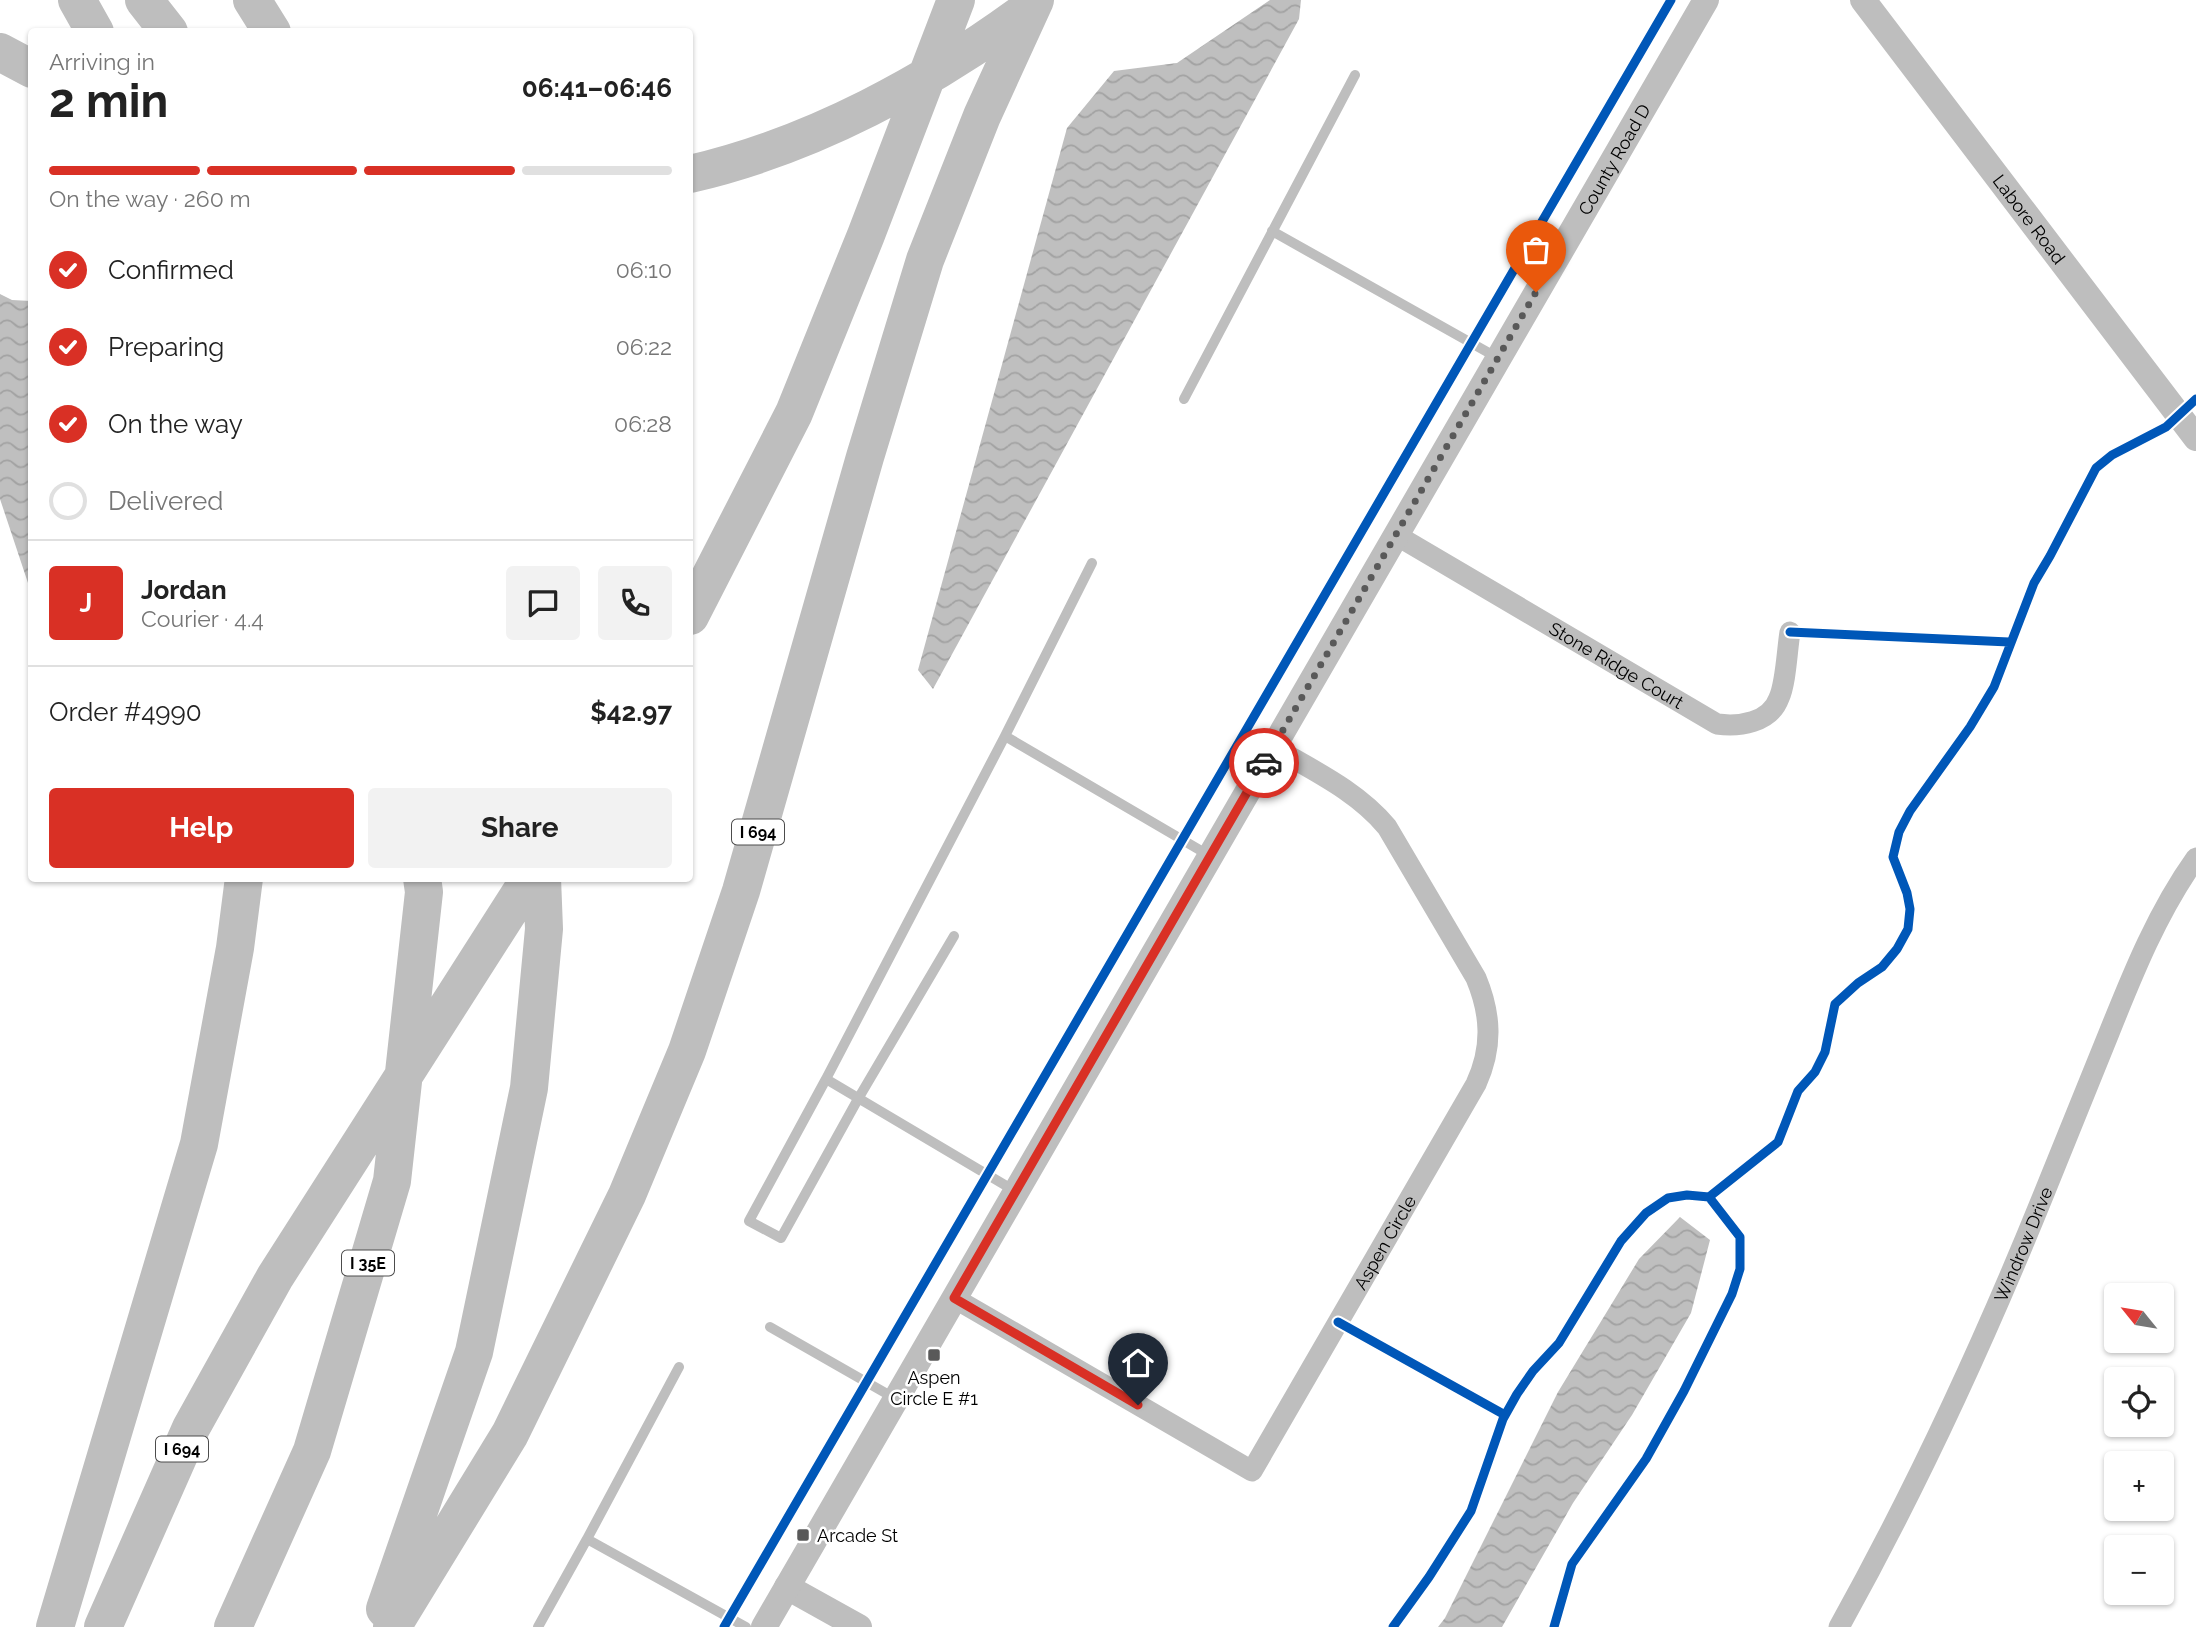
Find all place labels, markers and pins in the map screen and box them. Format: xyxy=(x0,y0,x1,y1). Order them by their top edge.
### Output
pin xyxy=(1506,220,1566,292)
pin xyxy=(1108,1333,1168,1405)
marker: Aspen Circle E #1 xyxy=(926,1347,942,1363)
place label: Aspen Circle E #1 xyxy=(890,1367,978,1409)
place label: Arcade St xyxy=(817,1525,898,1546)
marker: Arcade St xyxy=(795,1527,811,1543)

